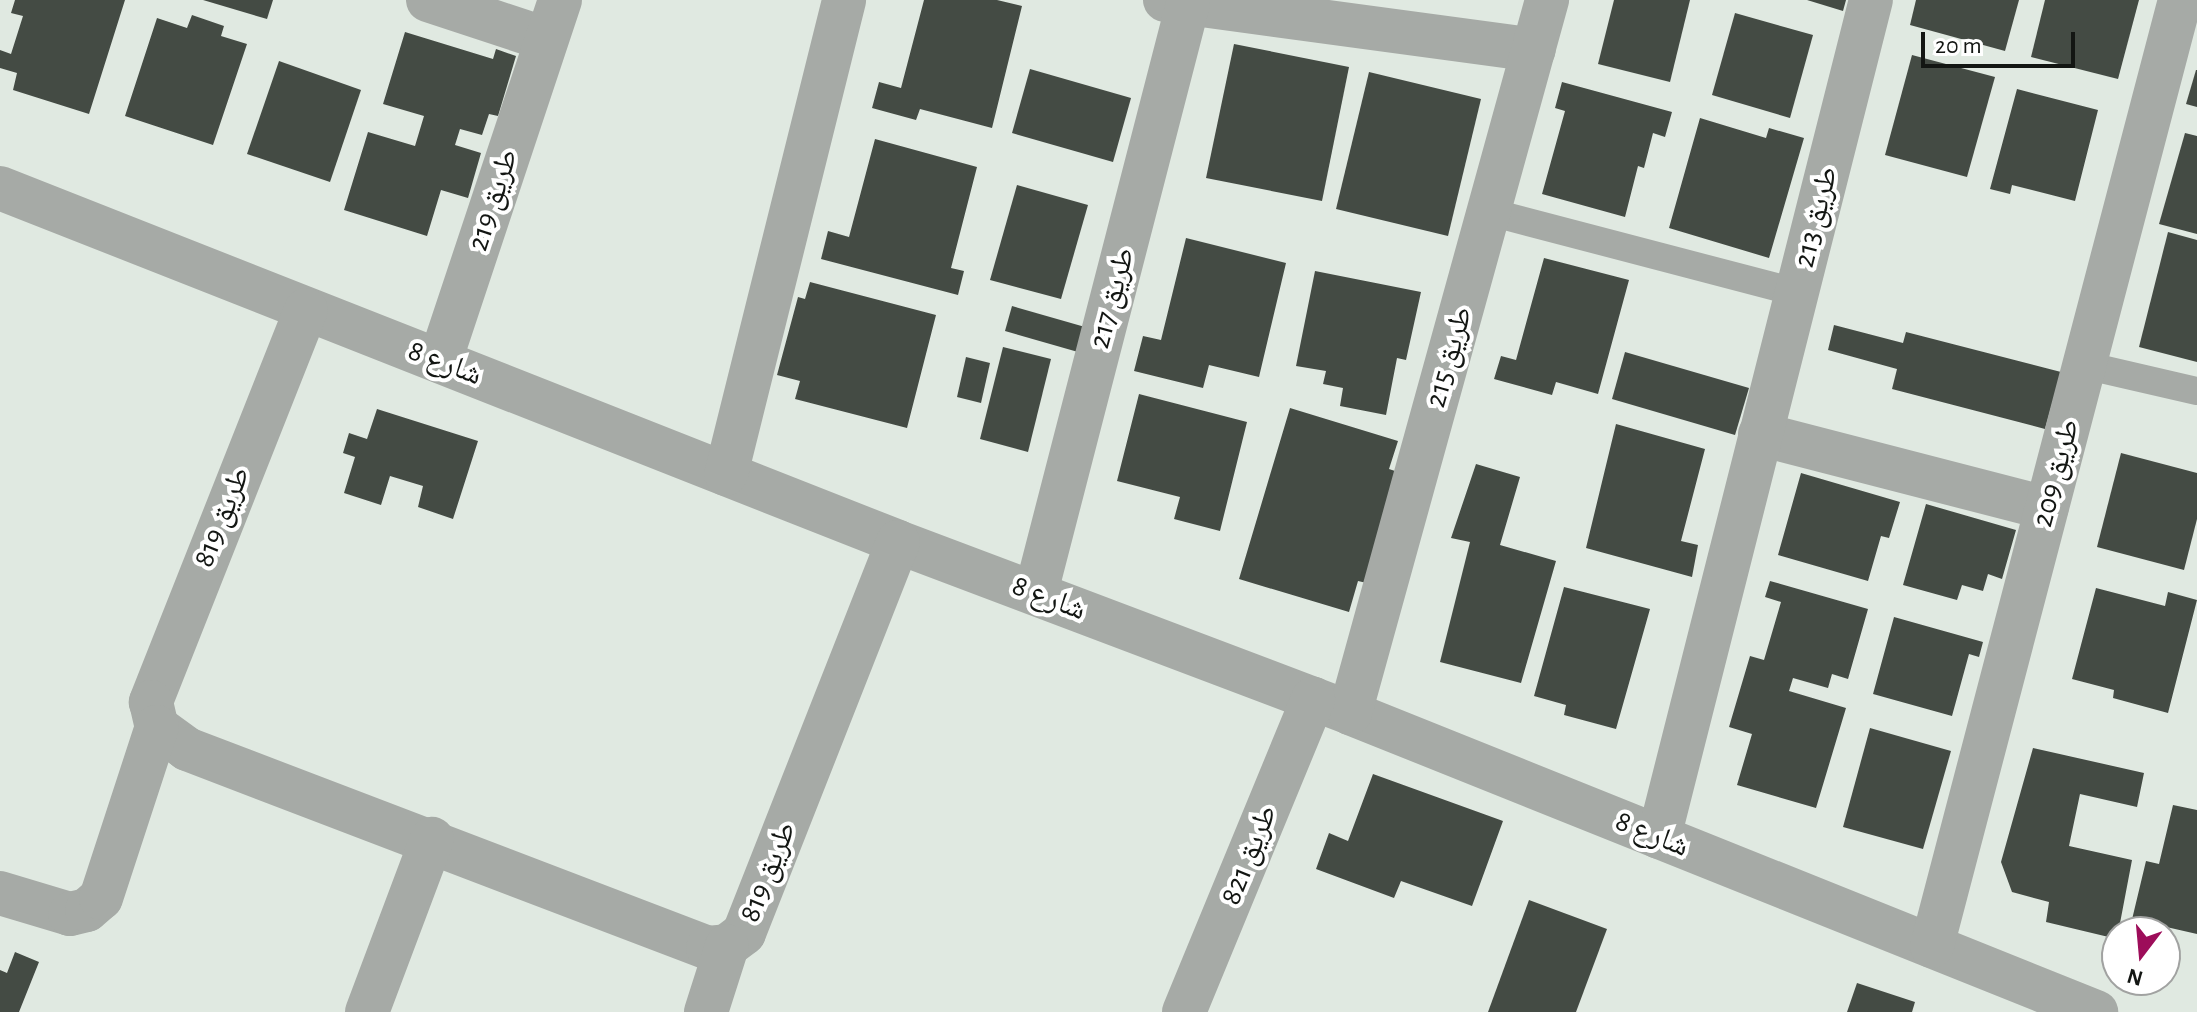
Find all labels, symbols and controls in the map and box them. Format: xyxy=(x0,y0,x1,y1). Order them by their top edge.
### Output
scale bar xyxy=(1925,16,2079,66)
text: 20 m xyxy=(1935,34,1982,58)
street label: طريق 219 xyxy=(460,145,526,255)
street label: طريق 213 xyxy=(1786,163,1846,271)
street label: طريق 217 xyxy=(1081,244,1143,352)
street label: طريق 215 xyxy=(1418,303,1480,411)
street label: شارع 8 xyxy=(403,333,487,393)
street label: طريق 209 xyxy=(2024,415,2088,531)
street label: طريق 819 xyxy=(186,462,258,572)
street label: شارع 8 xyxy=(1007,568,1091,628)
street label: طريق 821 xyxy=(1213,800,1285,910)
street label: شارع 8 xyxy=(1610,803,1694,865)
street label: طريق 819 xyxy=(732,817,804,927)
north arrow xyxy=(2101,916,2181,996)
text: N xyxy=(2125,964,2145,990)

